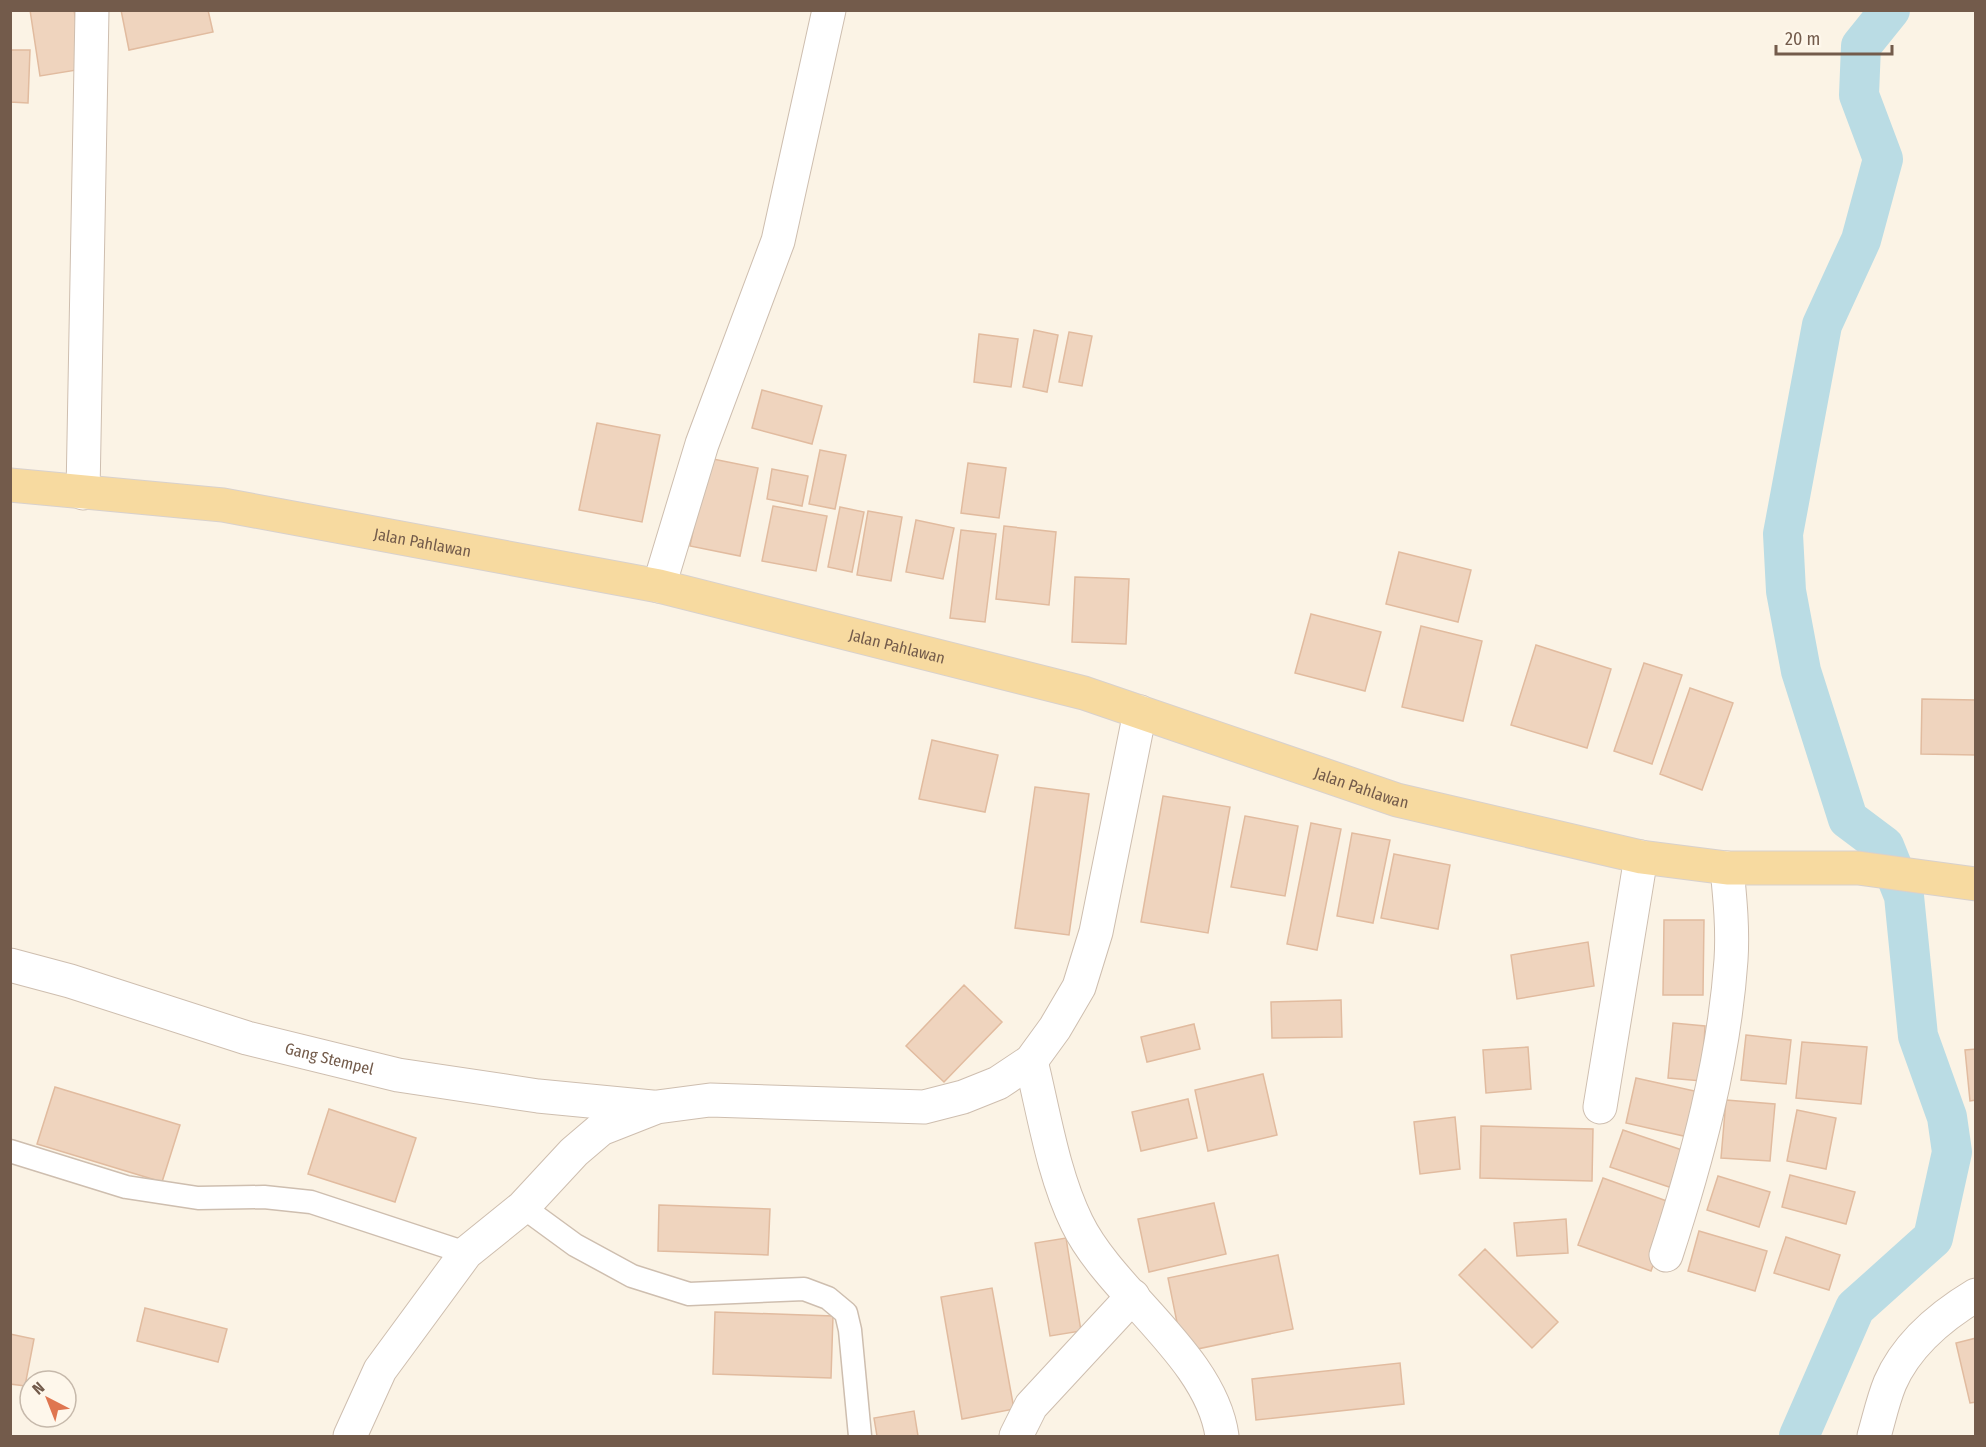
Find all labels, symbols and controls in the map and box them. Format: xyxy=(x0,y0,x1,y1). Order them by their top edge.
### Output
scale bar xyxy=(1776,18,1892,56)
text: 20 m xyxy=(1785,28,1820,50)
street label: Jalan Pahlawan xyxy=(372,524,473,561)
street label: Jalan Pahlawan xyxy=(847,625,947,668)
street label: Jalan Pahlawan xyxy=(1312,763,1411,812)
street label: Gang Stempel xyxy=(283,1039,376,1079)
north arrow xyxy=(18,1369,78,1429)
text: N xyxy=(28,1378,48,1398)

